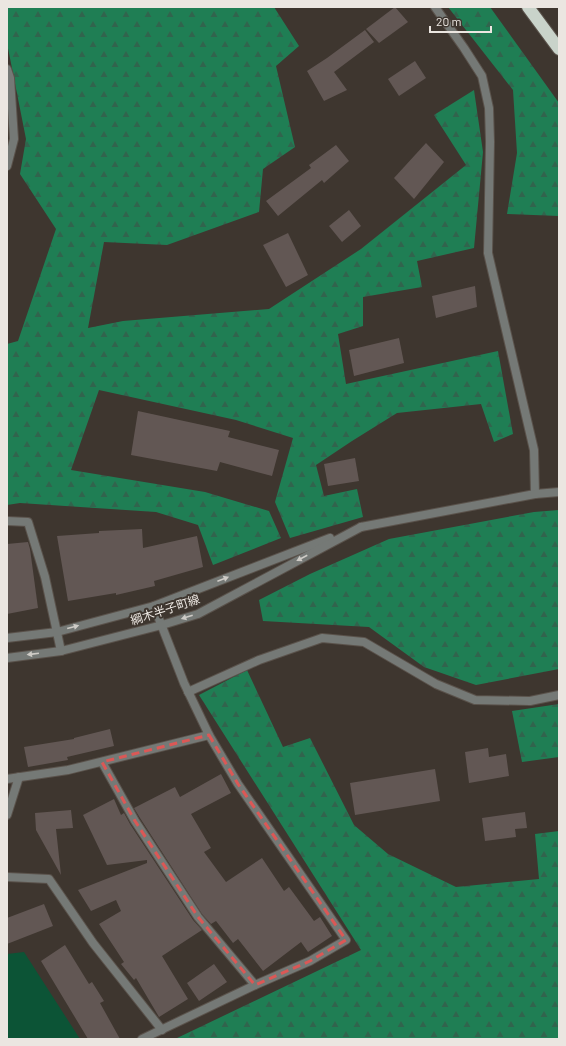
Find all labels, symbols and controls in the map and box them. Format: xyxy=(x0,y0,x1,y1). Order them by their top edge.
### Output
scale bar xyxy=(430,8,491,34)
text: 20 m xyxy=(436,14,462,28)
one-way arrow xyxy=(296,555,308,561)
one-way arrow xyxy=(218,576,230,582)
street label: 綱木半子町線 xyxy=(129,591,201,627)
one-way arrow xyxy=(180,615,192,621)
one-way arrow xyxy=(67,624,79,630)
one-way arrow xyxy=(27,651,39,657)

